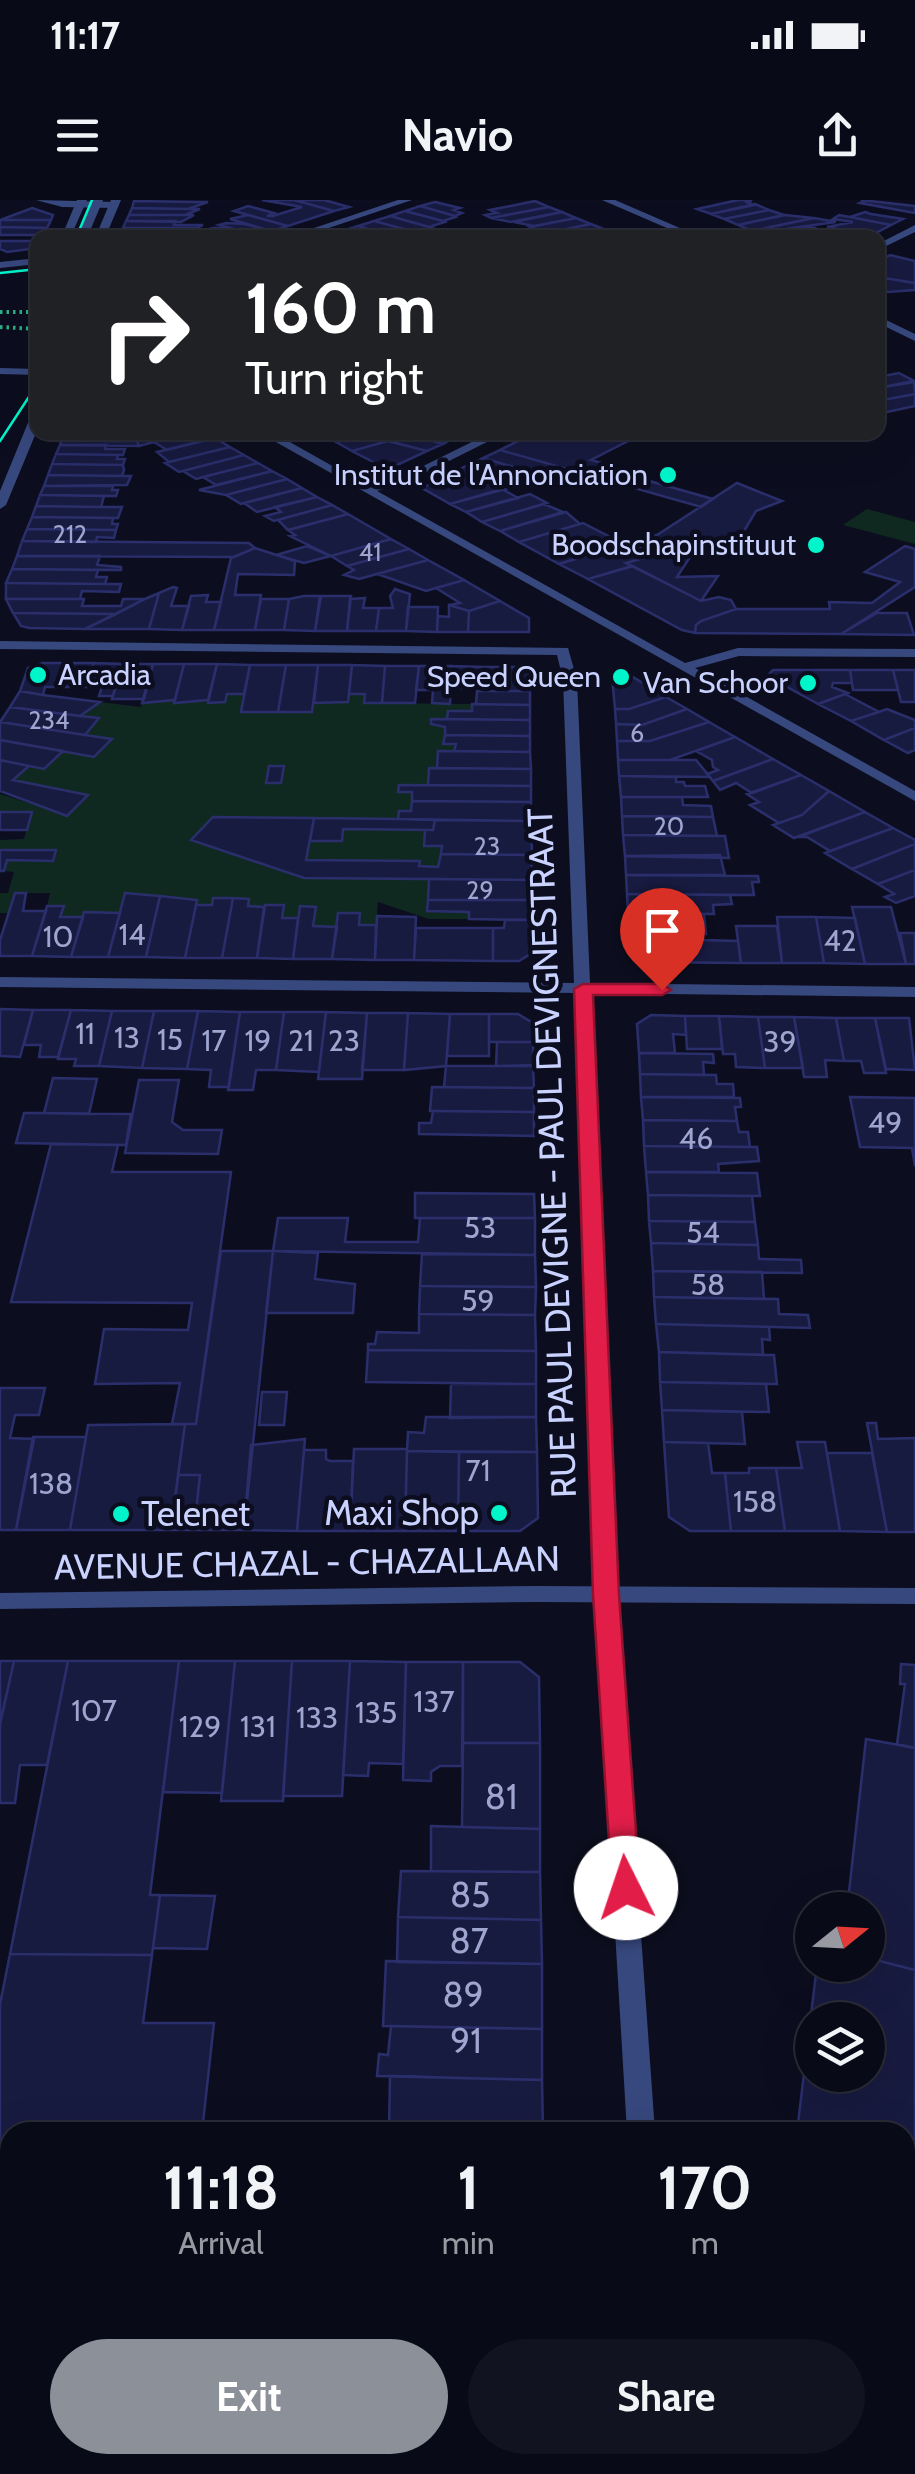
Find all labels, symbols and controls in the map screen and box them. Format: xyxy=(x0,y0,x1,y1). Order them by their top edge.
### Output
text: 11:17 xyxy=(50,12,120,59)
icon: menu xyxy=(50,108,105,163)
text: Navio xyxy=(402,108,513,162)
icon: share xyxy=(810,108,865,163)
text: 160 m xyxy=(245,265,436,351)
icon: right xyxy=(80,270,210,400)
text: Turn right xyxy=(245,351,424,405)
place label: Institut de l'Annonciation xyxy=(334,456,648,493)
marker: Institut de l'Annonciation xyxy=(657,464,679,486)
house number: 212 xyxy=(53,519,87,549)
place label: Boodschapinstituut xyxy=(551,526,796,563)
marker: Boodschapinstituut xyxy=(805,534,827,556)
house number: 41 xyxy=(359,537,381,567)
place label: Arcadia xyxy=(58,656,152,693)
place label: Speed Queen xyxy=(427,658,601,695)
marker: Arcadia xyxy=(27,664,49,686)
place label: Van Schoor xyxy=(643,664,789,701)
marker: Speed Queen xyxy=(610,666,632,688)
marker: Van Schoor xyxy=(797,672,819,694)
house number: 234 xyxy=(28,705,70,735)
house number: 6 xyxy=(630,718,644,748)
street label: RUE PAUL DEVIGNE - PAUL DEVIGNESTRAAT xyxy=(518,807,585,1499)
house number: 20 xyxy=(654,811,684,841)
house number: 23 xyxy=(474,831,500,861)
house number: 29 xyxy=(466,875,494,905)
pin xyxy=(620,888,705,991)
icon: arrive xyxy=(635,903,690,958)
house number: 14 xyxy=(118,916,146,953)
house number: 10 xyxy=(43,918,73,955)
house number: 42 xyxy=(823,922,857,959)
house number: 11 xyxy=(75,1015,95,1052)
house number: 13 xyxy=(114,1019,140,1056)
house number: 15 xyxy=(157,1021,183,1058)
house number: 17 xyxy=(202,1022,226,1059)
house number: 19 xyxy=(245,1022,271,1059)
house number: 21 xyxy=(288,1022,314,1059)
house number: 23 xyxy=(328,1022,360,1059)
house number: 39 xyxy=(763,1023,797,1060)
house number: 49 xyxy=(868,1104,902,1141)
house number: 46 xyxy=(679,1120,713,1157)
house number: 53 xyxy=(464,1209,496,1246)
house number: 54 xyxy=(686,1214,720,1251)
house number: 58 xyxy=(691,1266,725,1303)
house number: 59 xyxy=(461,1282,495,1319)
house number: 71 xyxy=(466,1452,490,1489)
house number: 138 xyxy=(29,1465,73,1502)
house number: 158 xyxy=(733,1483,777,1520)
place label: Maxi Shop xyxy=(324,1491,479,1534)
place label: Telenet xyxy=(141,1492,250,1535)
marker: Maxi Shop xyxy=(488,1502,510,1524)
marker: Telenet xyxy=(110,1503,132,1525)
street label: AVENUE CHAZAL - CHAZALLAAN xyxy=(54,1537,560,1588)
house number: 137 xyxy=(413,1683,455,1720)
house number: 107 xyxy=(71,1692,117,1729)
house number: 135 xyxy=(355,1694,397,1731)
house number: 133 xyxy=(296,1699,338,1736)
house number: 129 xyxy=(179,1708,221,1745)
house number: 131 xyxy=(240,1708,276,1745)
house number: 81 xyxy=(485,1775,517,1818)
position arrow xyxy=(574,1836,678,1940)
house number: 85 xyxy=(450,1873,490,1916)
north arrow xyxy=(795,1892,885,1982)
map controls xyxy=(795,1892,885,2092)
house number: 87 xyxy=(450,1919,489,1962)
house number: 89 xyxy=(442,1973,484,2016)
button: layers xyxy=(795,2002,885,2092)
house number: 91 xyxy=(450,2019,482,2062)
text: 11:18 xyxy=(163,2151,279,2224)
text: 1 xyxy=(457,2151,479,2224)
text: 170 xyxy=(658,2151,752,2224)
text: Arrival xyxy=(178,2223,264,2262)
text: min xyxy=(442,2223,495,2262)
text: m xyxy=(691,2223,719,2262)
button: Exit xyxy=(50,2339,448,2454)
button: Share xyxy=(468,2339,865,2454)

